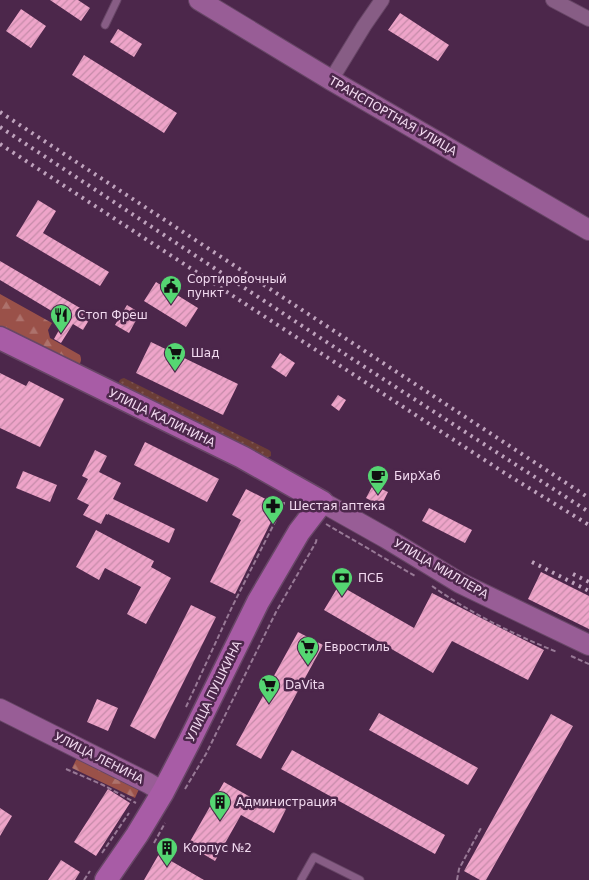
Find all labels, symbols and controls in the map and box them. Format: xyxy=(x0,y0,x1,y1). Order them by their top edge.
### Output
street label: ТРАНСПОРТНАЯ УЛИЦА xyxy=(326,73,460,159)
place label: Сортировочный пункт xyxy=(187,272,287,300)
public building icon: Сортировочный пункт xyxy=(159,274,183,305)
restaurant icon: Стоп Фреш xyxy=(49,303,73,334)
place label: Стоп Фреш xyxy=(77,308,148,322)
supermarket icon: Шад xyxy=(163,341,187,372)
place label: Шад xyxy=(191,346,219,360)
street label: УЛИЦА КАЛИНИНА xyxy=(107,386,218,450)
cafe icon: БирХаб xyxy=(366,464,390,495)
place label: БирХаб xyxy=(394,469,441,483)
pharmacy icon: Шестая аптека xyxy=(261,494,285,525)
place label: Шестая аптека xyxy=(289,499,385,513)
street label: УЛИЦА МИЛЛЕРА xyxy=(391,536,492,602)
bank icon: ПСБ xyxy=(330,566,354,597)
place label: ПСБ xyxy=(358,571,384,585)
supermarket icon: Евростиль xyxy=(296,635,320,666)
street label: УЛИЦА ПУШКИНА xyxy=(183,638,245,744)
place label: Евростиль xyxy=(324,640,390,654)
supermarket icon: DaVita xyxy=(257,673,281,704)
place label: DaVita xyxy=(285,678,325,692)
street label: УЛИЦА ЛЕНИНА xyxy=(52,729,147,787)
building icon: Администрация xyxy=(208,790,232,821)
place label: Администрация xyxy=(236,795,337,809)
building icon: Корпус №2 xyxy=(155,836,179,867)
place label: Корпус №2 xyxy=(183,841,252,855)

